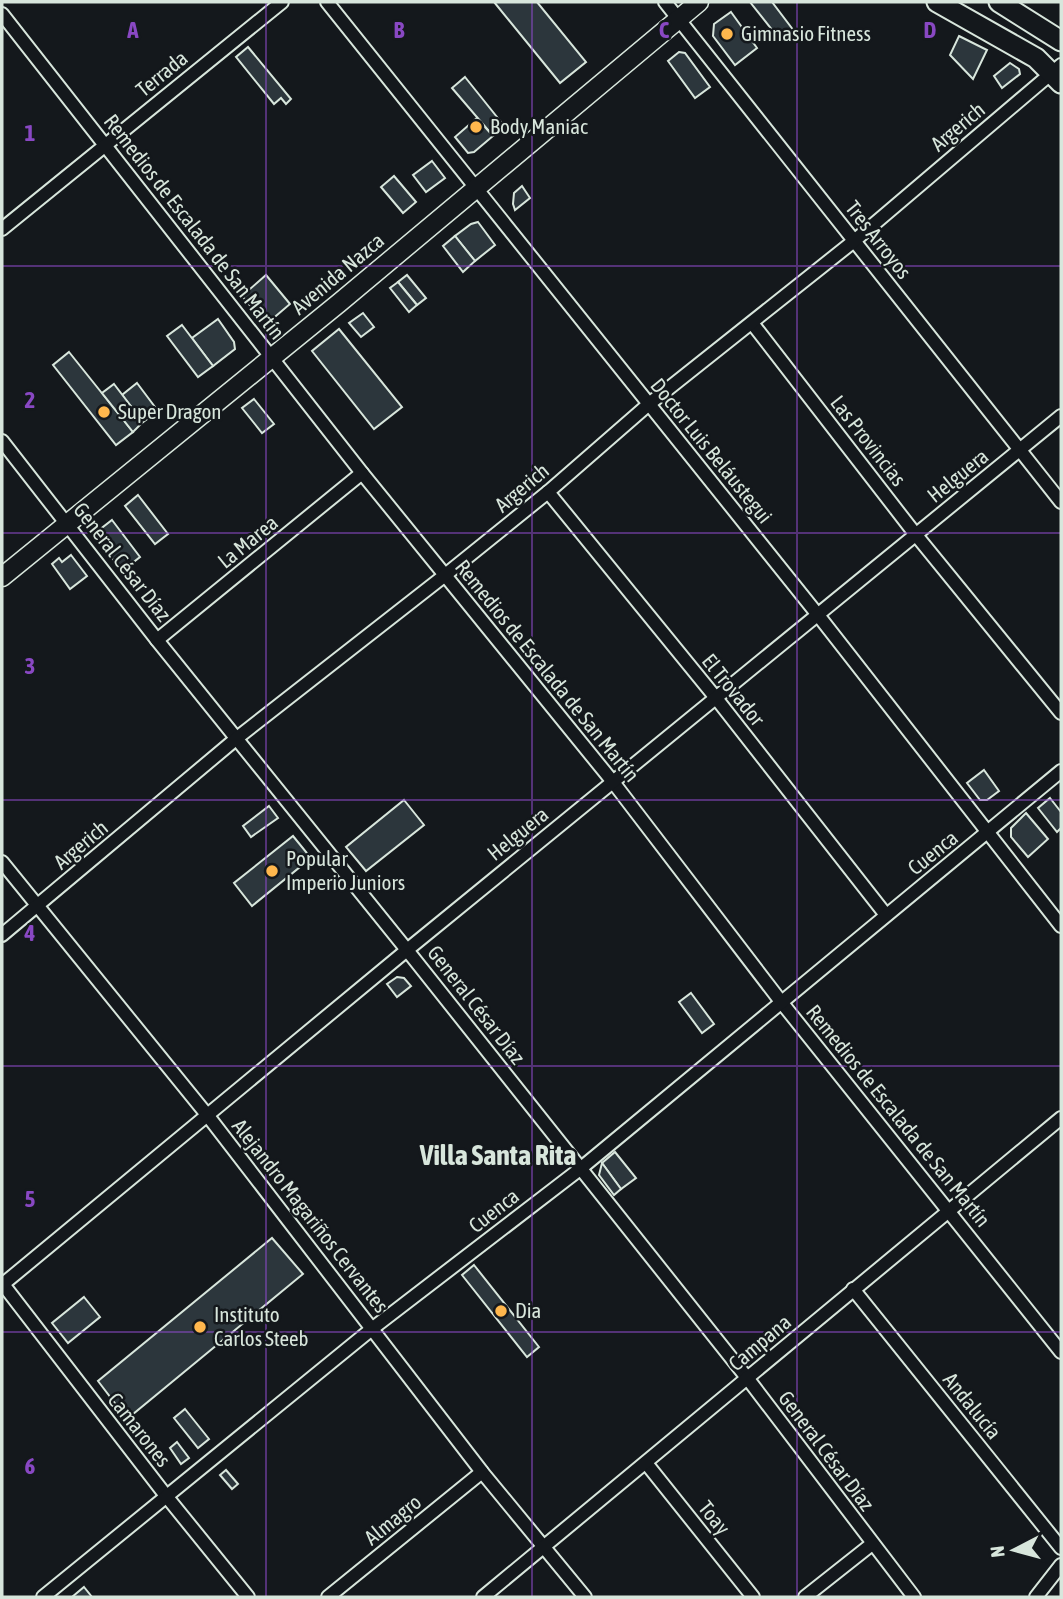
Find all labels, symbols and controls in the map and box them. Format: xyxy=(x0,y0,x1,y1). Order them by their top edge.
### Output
text: A xyxy=(126,17,139,43)
text: B xyxy=(394,17,405,43)
text: C xyxy=(659,17,670,43)
text: D xyxy=(924,17,937,43)
place label: Gimnasio Fitness xyxy=(741,21,871,45)
marker: Gimnasio Fitness xyxy=(719,26,735,42)
street label: Terrada xyxy=(131,45,192,101)
street label: Argerich xyxy=(926,97,989,156)
street label: Remedios de Escalada de San Martín xyxy=(100,109,290,344)
place label: Body Maniac xyxy=(490,114,588,138)
marker: Body Maniac xyxy=(468,119,484,135)
text: 1 xyxy=(25,120,36,146)
street label: Tres Arroyos xyxy=(841,196,917,283)
street label: Avenida Nazca xyxy=(286,228,388,319)
street label: Doctor Luis Beláustegui xyxy=(646,373,778,528)
text: 2 xyxy=(25,387,35,413)
street label: Las Provincias xyxy=(826,391,911,490)
place label: Super Dragon xyxy=(118,399,222,423)
marker: Super Dragon xyxy=(96,404,112,420)
street label: Helguera xyxy=(922,443,993,507)
street label: Argerich xyxy=(490,458,553,517)
street label: General César Díaz xyxy=(69,497,177,626)
street label: La Marea xyxy=(213,510,282,573)
street label: Remedios de Escalada de San Martín xyxy=(451,555,645,786)
street label: El Trovador xyxy=(698,649,770,731)
text: 3 xyxy=(25,653,35,679)
street label: Helguera xyxy=(482,801,553,865)
street label: Argerich xyxy=(49,815,112,874)
street label: Cuenca xyxy=(903,825,962,879)
place label: Popular Imperio Juniors xyxy=(286,846,405,894)
marker: Popular Imperio Juniors xyxy=(264,863,280,879)
text: 4 xyxy=(24,920,36,946)
street label: General César Díaz xyxy=(423,940,531,1069)
street label: Remedios de Escalada de San Martín xyxy=(802,1000,996,1231)
street label: Alejandro Magariños Cervantes xyxy=(228,1114,394,1317)
district label: Villa Santa Rita xyxy=(419,1139,576,1171)
street label: Cuenca xyxy=(464,1183,523,1237)
text: 5 xyxy=(25,1186,36,1212)
place label: Dia xyxy=(515,1298,541,1322)
place label: Instituto Carlos Steeb xyxy=(214,1302,309,1350)
marker: Dia xyxy=(493,1303,509,1319)
street label: Campana xyxy=(723,1309,795,1375)
marker: Instituto Carlos Steeb xyxy=(192,1319,208,1335)
street label: Andalucía xyxy=(939,1367,1007,1443)
street label: General César Díaz xyxy=(774,1386,880,1515)
street label: Camarones xyxy=(103,1388,176,1471)
text: 6 xyxy=(25,1453,36,1479)
street label: Almagro xyxy=(359,1489,426,1549)
street label: Toay xyxy=(694,1496,736,1539)
north arrow xyxy=(979,1515,1049,1585)
text: N xyxy=(986,1545,1009,1559)

